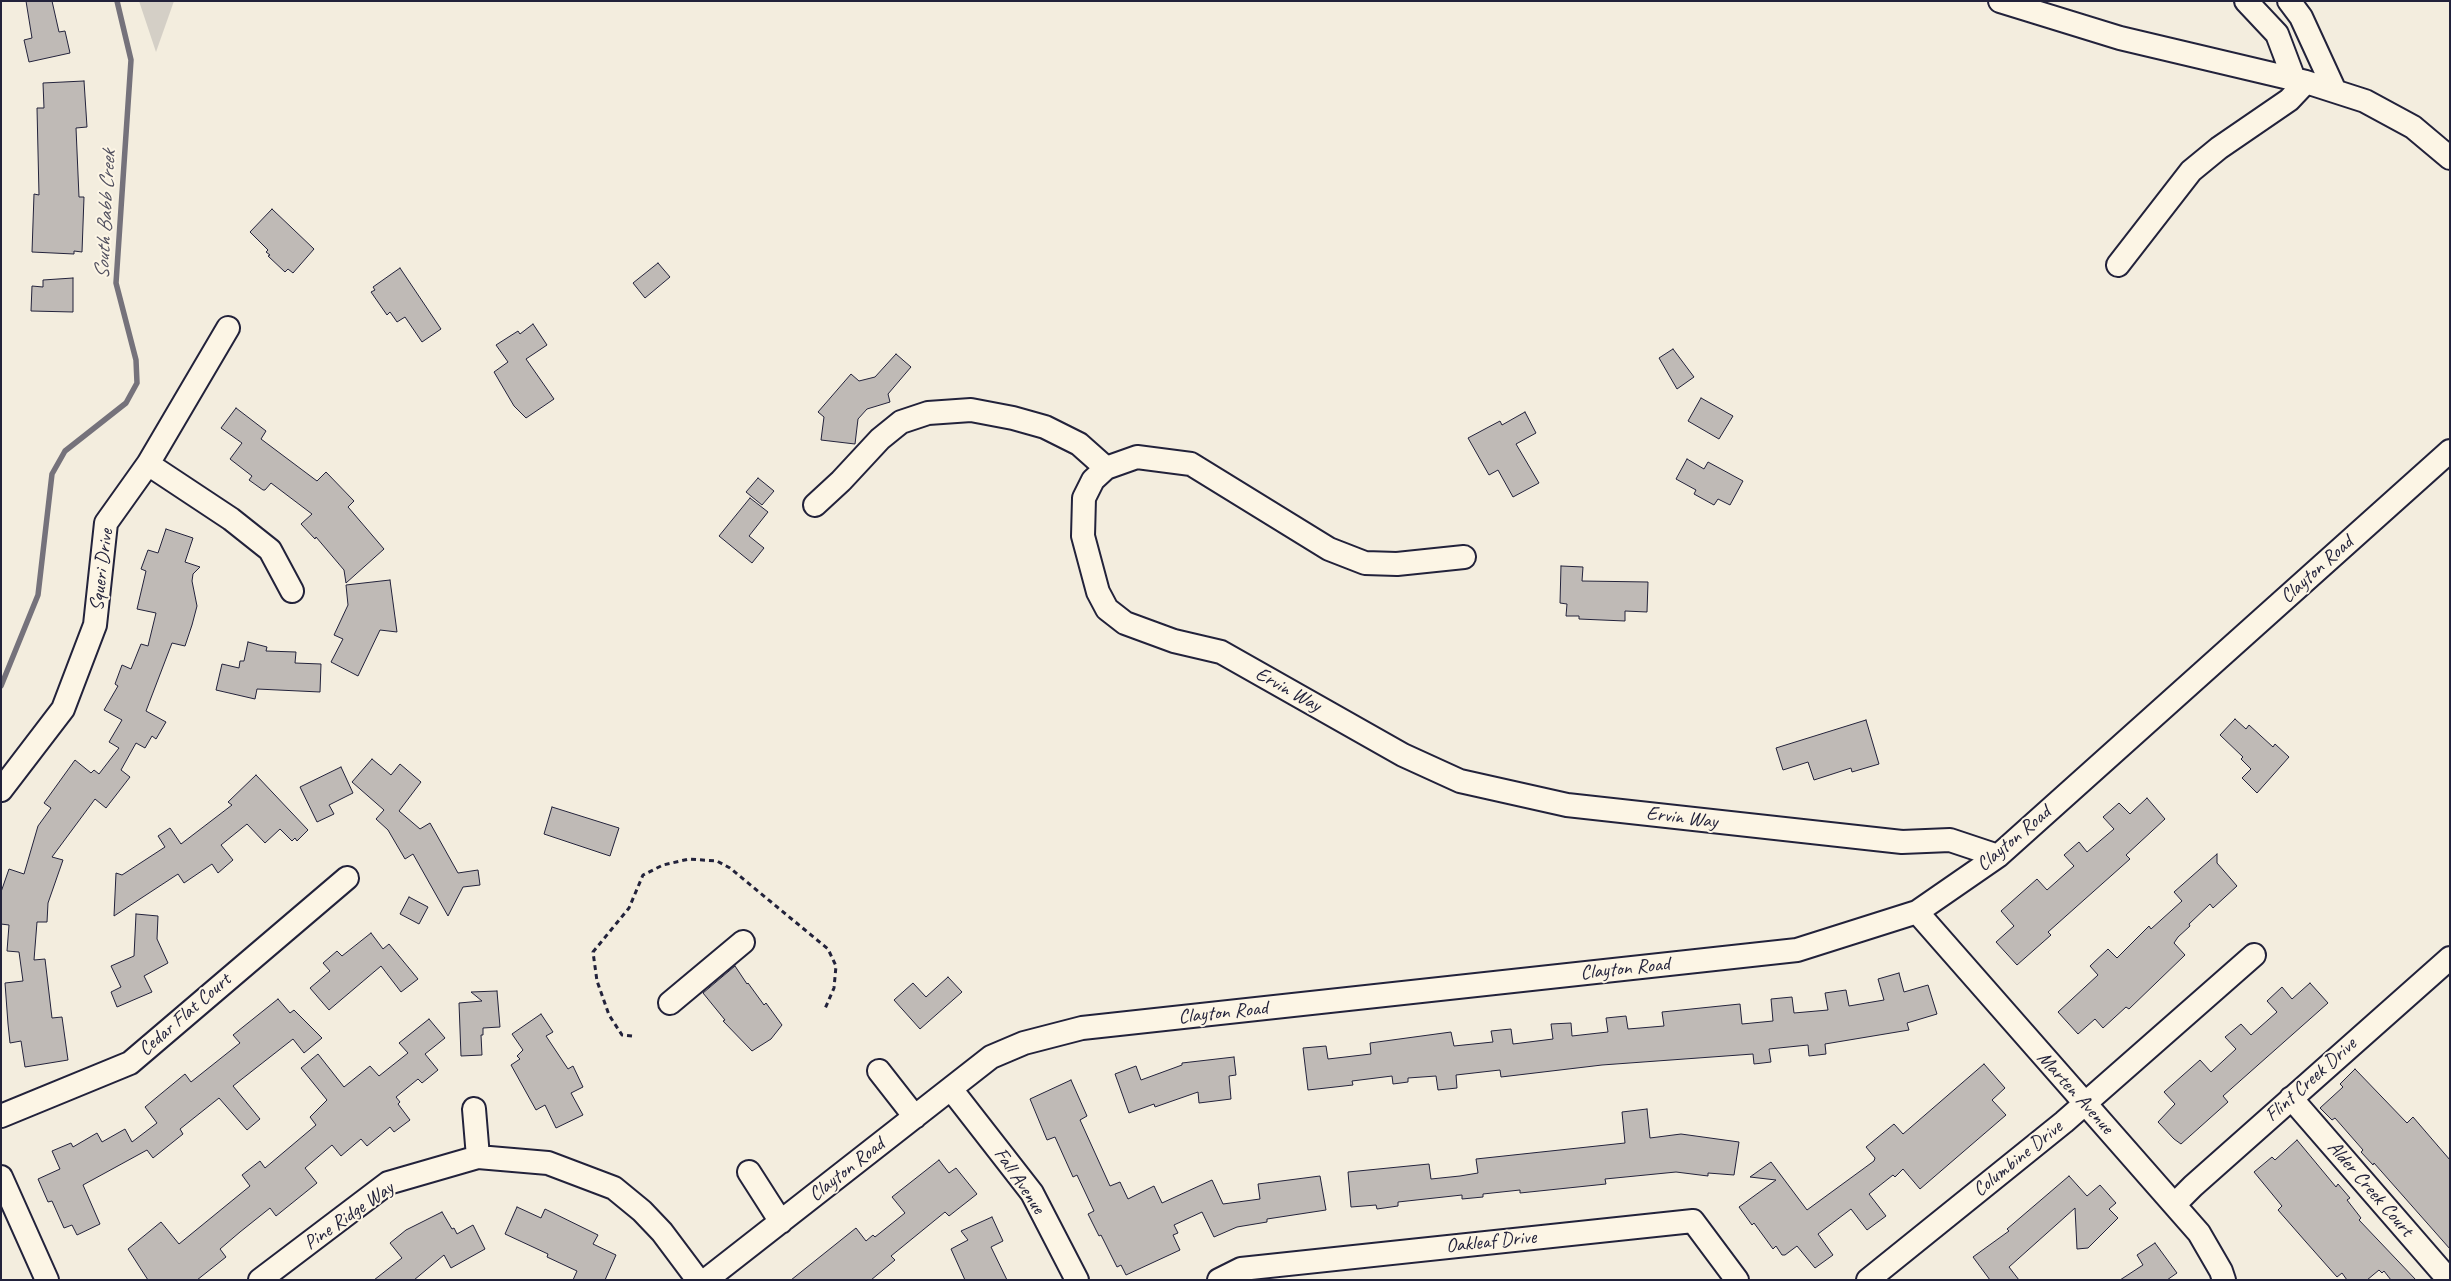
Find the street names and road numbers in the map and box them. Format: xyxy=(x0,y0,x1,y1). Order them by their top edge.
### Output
street label: Squeri Drive xyxy=(85,528,119,612)
street label: Clayton Road xyxy=(2276,531,2358,609)
street label: Ervin Way xyxy=(1251,662,1325,718)
street label: Clayton Road xyxy=(1972,801,2056,877)
street label: Ervin Way xyxy=(1645,802,1719,834)
street label: Clayton Road xyxy=(1579,952,1671,986)
street label: Cedar Flat Court xyxy=(134,968,236,1062)
street label: Clayton Road xyxy=(1177,996,1269,1030)
street label: Flint Creek Drive xyxy=(2260,1033,2362,1127)
street label: Marten Avenue xyxy=(2032,1047,2118,1139)
street label: Columbine Drive xyxy=(1968,1116,2068,1202)
street label: Clayton Road xyxy=(804,1133,890,1207)
street label: Alder Creek Court xyxy=(2322,1136,2418,1242)
street label: Fall Avenue xyxy=(988,1143,1050,1219)
street label: Pine Ridge Way xyxy=(300,1176,398,1256)
street label: Oakleaf Drive xyxy=(1445,1225,1537,1259)

